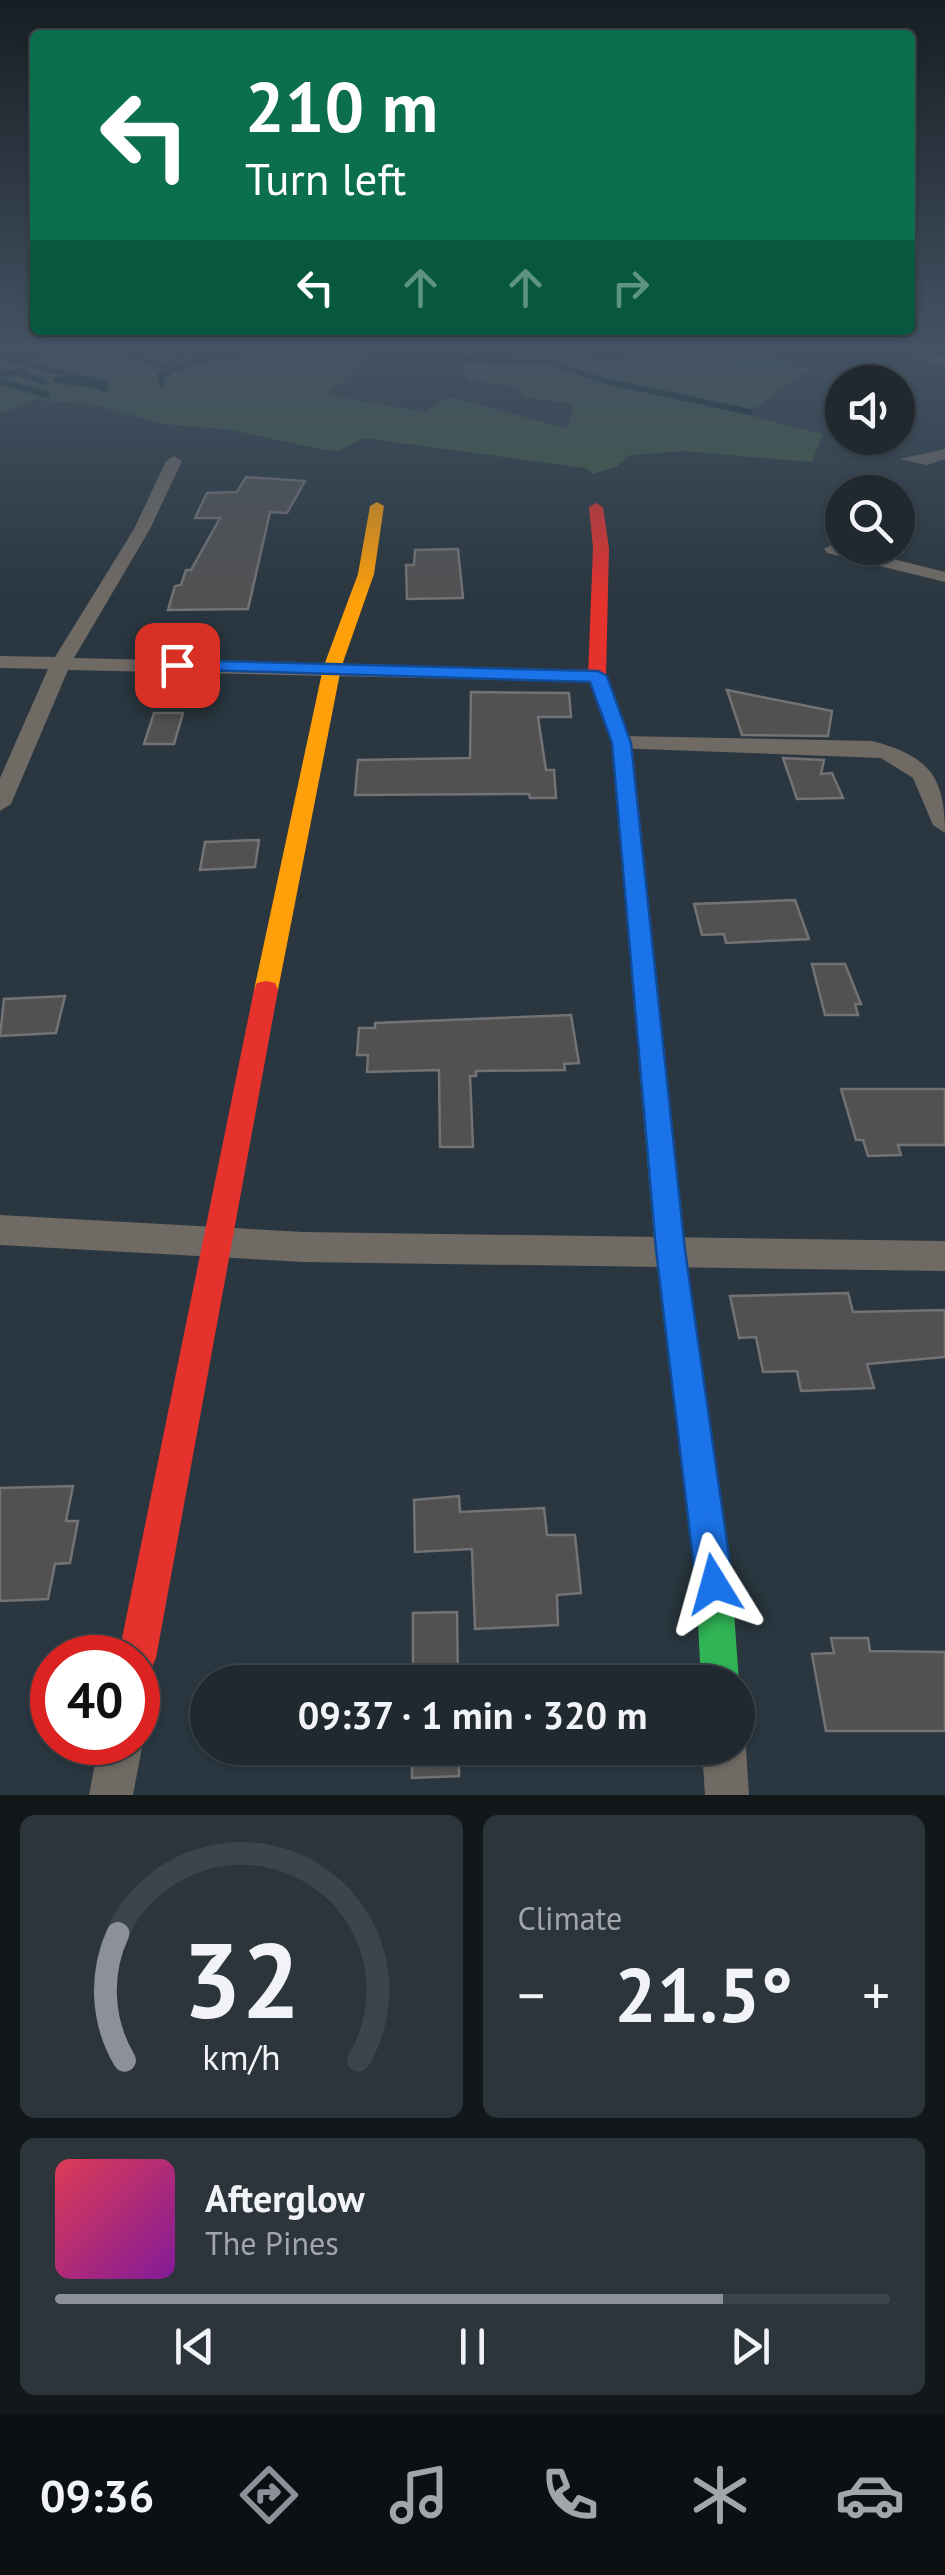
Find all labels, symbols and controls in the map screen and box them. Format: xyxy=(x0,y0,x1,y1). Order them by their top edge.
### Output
text: 210 m xyxy=(245,61,438,151)
icon: left xyxy=(80,70,210,200)
text: Turn left xyxy=(245,149,406,207)
icon: left xyxy=(288,260,343,315)
icon: ahead xyxy=(393,260,448,315)
icon: ahead xyxy=(498,260,553,315)
icon: right xyxy=(603,260,658,315)
map controls xyxy=(825,365,915,565)
button: sound xyxy=(825,365,915,455)
button: search xyxy=(825,475,915,565)
pin xyxy=(135,623,220,708)
icon: arrive xyxy=(150,638,205,693)
position arrow xyxy=(662,1532,766,1636)
speed limit sign: 40 xyxy=(30,1635,160,1765)
text: 09:37 · 1 min · 320 m xyxy=(298,1690,647,1739)
text: Climate xyxy=(518,1897,622,1939)
text: 32 xyxy=(182,1912,300,2047)
text: 21.5° xyxy=(614,1946,793,2043)
text: − xyxy=(518,1959,545,2030)
text: + xyxy=(862,1959,890,2030)
text: km/h xyxy=(202,2034,280,2080)
text: Afterglow xyxy=(205,2173,365,2222)
text: The Pines xyxy=(205,2222,339,2264)
icon: previous xyxy=(167,2319,222,2374)
icon: pause xyxy=(445,2319,500,2374)
icon: next xyxy=(723,2319,778,2374)
icon: directions xyxy=(234,2460,304,2530)
icon: music xyxy=(384,2460,454,2530)
icon: phone xyxy=(535,2460,605,2530)
icon: climate xyxy=(685,2460,755,2530)
icon: car xyxy=(835,2460,905,2530)
text: 09:36 xyxy=(40,2466,154,2524)

